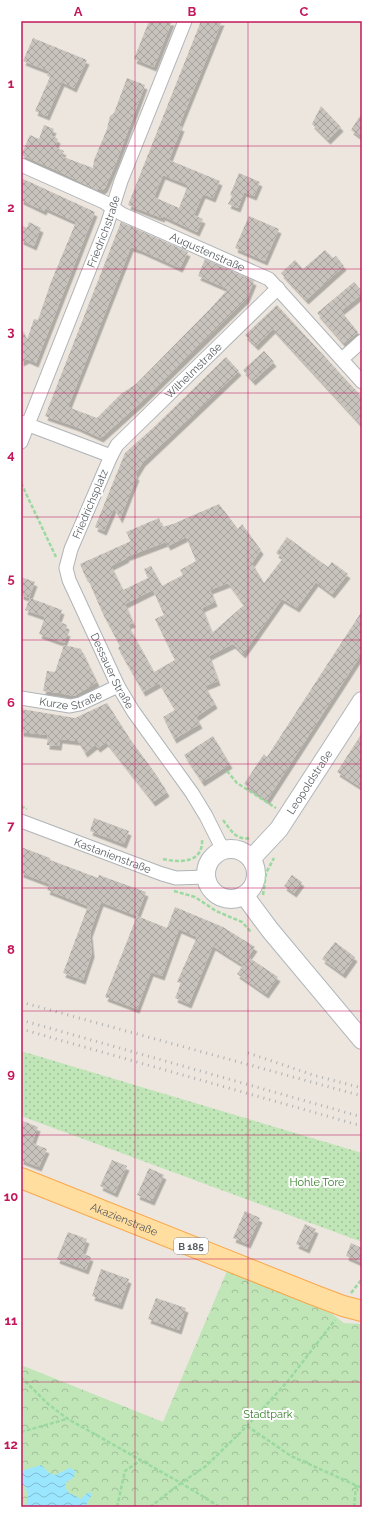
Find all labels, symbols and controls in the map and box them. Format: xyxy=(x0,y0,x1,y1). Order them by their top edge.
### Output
text: A xyxy=(74,4,83,19)
text: B xyxy=(188,4,197,19)
text: C xyxy=(300,4,309,19)
text: 1 xyxy=(8,76,15,91)
street label: Friedrichstraße xyxy=(85,194,123,270)
text: 2 xyxy=(7,200,15,215)
street label: Augustenstraße xyxy=(168,230,247,275)
text: 3 xyxy=(7,324,15,339)
street label: Wilhelmstraße xyxy=(162,340,225,402)
text: 4 xyxy=(7,447,15,462)
street label: Friedrichsplatz xyxy=(70,467,111,541)
text: 5 xyxy=(7,571,15,586)
street label: Dessauer Straße xyxy=(87,631,136,712)
street label: Kurze Straße xyxy=(38,688,105,713)
text: 6 xyxy=(7,695,15,710)
street label: Leopoldstraße xyxy=(284,747,336,817)
text: 7 xyxy=(7,818,15,833)
street label: Kastanienstraße xyxy=(72,836,153,877)
text: 8 xyxy=(7,942,15,957)
text: 9 xyxy=(7,1066,15,1081)
park label: Hohle Tore xyxy=(289,1176,345,1189)
text: 10 xyxy=(4,1189,18,1204)
street label: Akazienstraße xyxy=(88,1200,160,1239)
road number: B 185 xyxy=(174,1238,208,1254)
text: 11 xyxy=(5,1313,18,1328)
park label: Stadtpark xyxy=(243,1408,293,1421)
text: 12 xyxy=(4,1437,18,1452)

